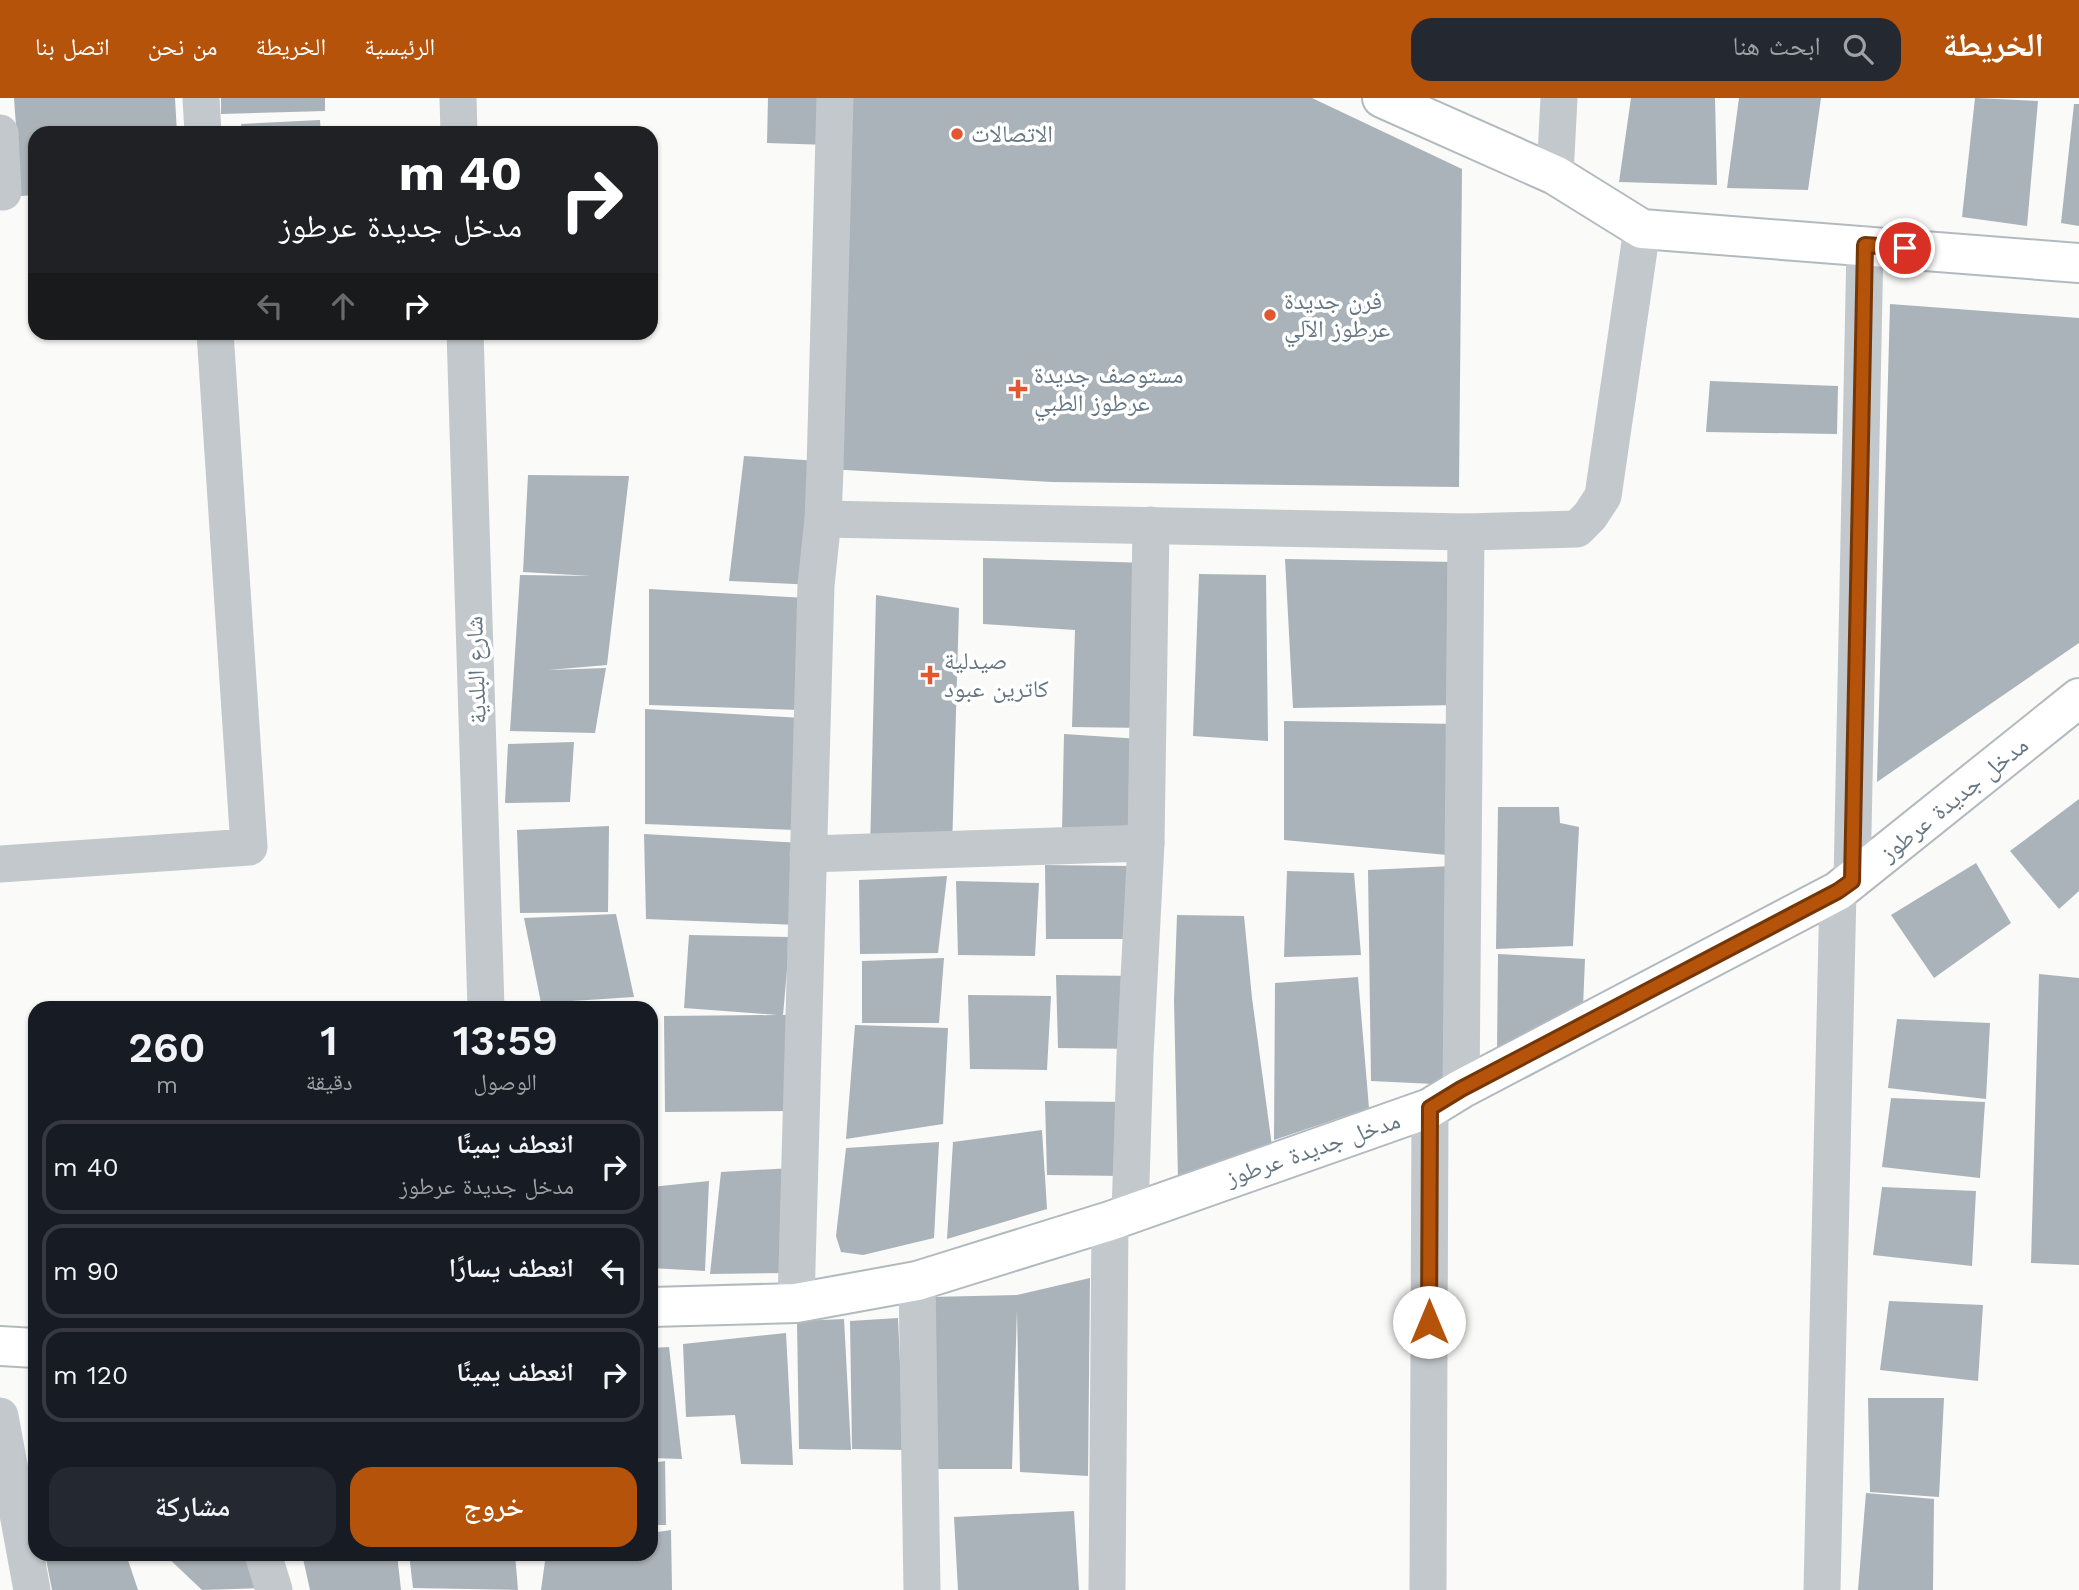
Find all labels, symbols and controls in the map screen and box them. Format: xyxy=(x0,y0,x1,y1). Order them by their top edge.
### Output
search box xyxy=(1411,18,1901,81)
text: الخريطة xyxy=(1943,25,2044,64)
icon: search xyxy=(1839,30,1877,68)
text: ابحث هنا xyxy=(1733,31,1821,61)
text: اتصل بنا xyxy=(35,33,110,61)
text: من نحن xyxy=(148,33,217,61)
text: الخريطة xyxy=(255,33,326,61)
text: الرئيسية xyxy=(364,33,435,61)
place label: الاتصالات xyxy=(971,120,1053,148)
marker: الاتصالات xyxy=(949,126,965,142)
text: 40 m xyxy=(399,144,522,202)
icon: right xyxy=(546,154,637,245)
text: مدخل جديدة عرطوز xyxy=(279,207,522,245)
pin xyxy=(1875,218,1935,278)
icon: arrive xyxy=(1886,229,1924,267)
icon: left xyxy=(251,287,289,325)
icon: ahead xyxy=(324,287,362,325)
icon: right xyxy=(397,287,435,325)
place label: فرن جديدة عرطوز الآلي xyxy=(1284,287,1390,348)
marker: فرن جديدة عرطوز الآلي xyxy=(1262,307,1278,323)
place label: مستوصف جديدة عرطوز الطبي xyxy=(1034,361,1183,422)
marker: مستوصف جديدة عرطوز الطبي xyxy=(1008,379,1028,399)
street label: شارع البلدية xyxy=(460,616,493,724)
place label: صيدلية كاترين عبود xyxy=(944,647,1049,703)
marker: صيدلية كاترين عبود xyxy=(922,667,938,683)
street label: مدخل جديدة عرطوز xyxy=(1874,731,2034,868)
text: 1 xyxy=(320,1016,338,1065)
text: 13:59 xyxy=(453,1016,558,1065)
text: 260 xyxy=(128,1023,206,1072)
text: دقيقة xyxy=(306,1069,352,1096)
text: الوصول xyxy=(473,1069,537,1096)
text: m xyxy=(156,1072,178,1099)
street label: مدخل جديدة عرطوز xyxy=(1221,1106,1404,1192)
text: انعطف يمينًا xyxy=(456,1129,574,1159)
icon: right xyxy=(595,1148,633,1186)
text: 40 m xyxy=(53,1152,119,1182)
text: مدخل جديدة عرطوز xyxy=(399,1173,574,1200)
icon: left xyxy=(595,1252,633,1290)
text: انعطف يسارًا xyxy=(449,1253,574,1283)
text: 90 m xyxy=(53,1256,119,1286)
position arrow xyxy=(1392,1285,1466,1359)
icon: right xyxy=(595,1356,633,1394)
text: انعطف يمينًا xyxy=(456,1357,574,1387)
text: 120 m xyxy=(53,1360,128,1390)
button: مشاركة xyxy=(49,1467,336,1547)
button: خروج xyxy=(350,1467,637,1547)

